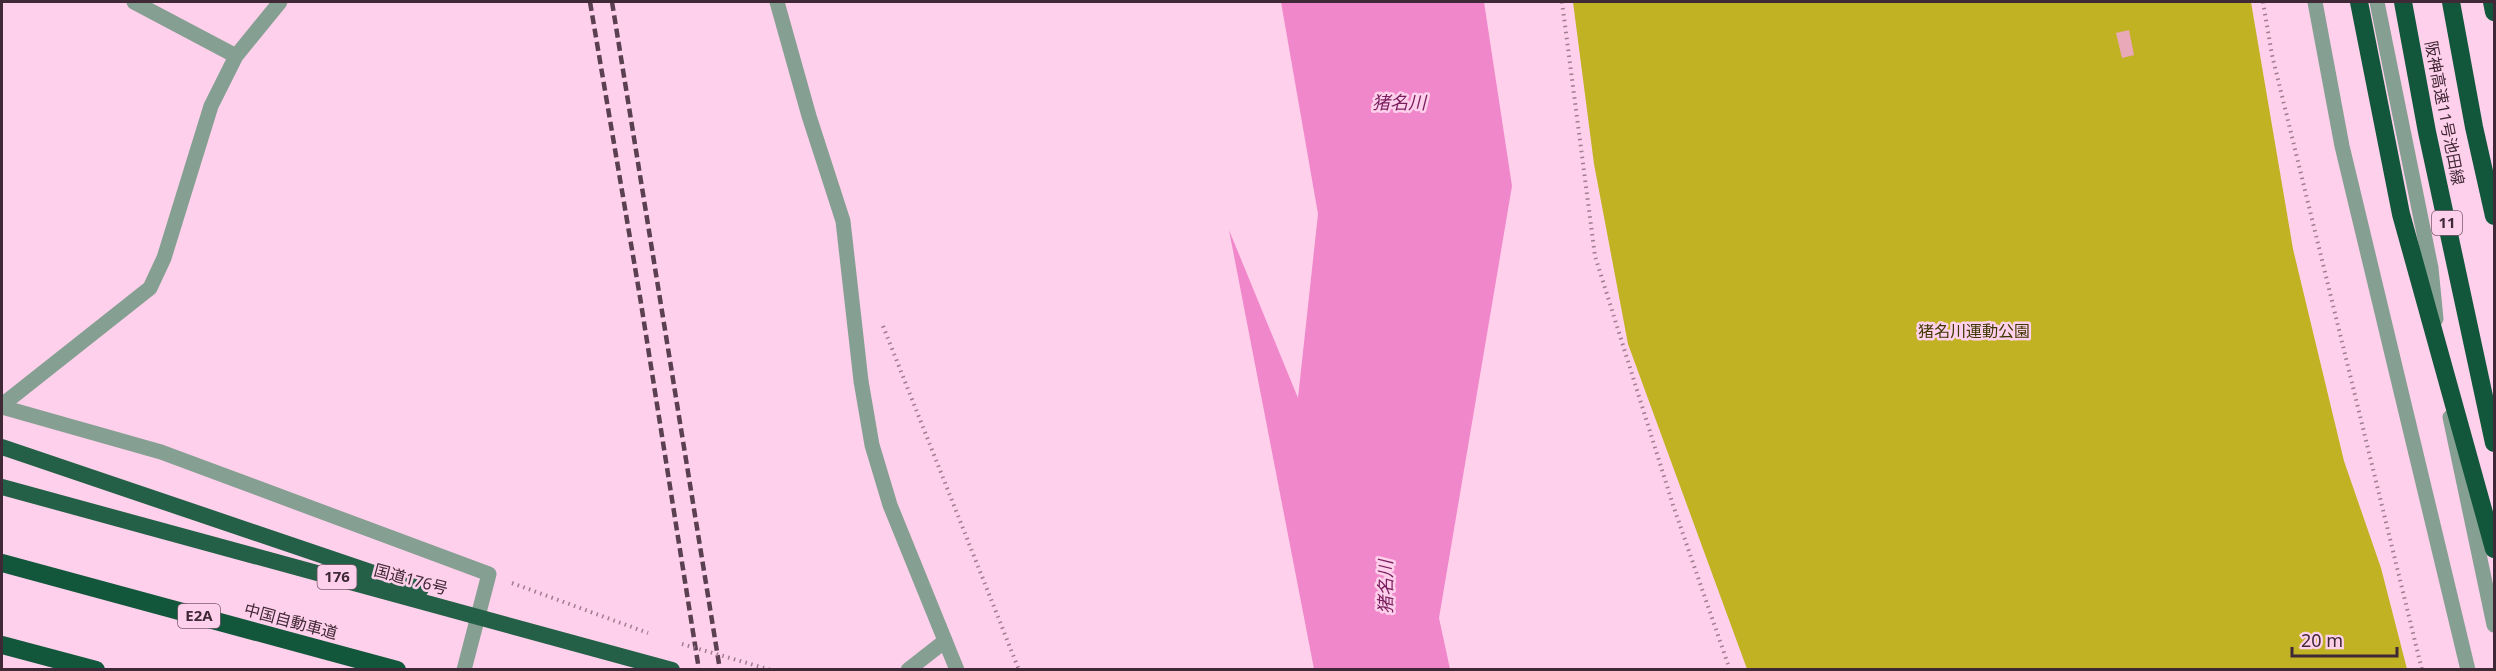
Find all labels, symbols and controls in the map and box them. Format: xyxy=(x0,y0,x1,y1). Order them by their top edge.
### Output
street label: 阪神高速11号池田線 xyxy=(2420,39,2470,187)
water label: 猪名川 xyxy=(1372,90,1428,114)
road number: 11 xyxy=(2432,211,2462,235)
park label: 猪名川運動公園 xyxy=(1918,320,2030,342)
water label: 猪名川 xyxy=(1373,558,1397,614)
street label: 国道176号 xyxy=(372,559,450,599)
road number: 176 xyxy=(318,565,356,589)
street label: 中国自動車道 xyxy=(242,598,340,644)
road number: E2A xyxy=(178,604,220,628)
scale bar xyxy=(2292,620,2397,658)
text: 20 m xyxy=(2301,628,2343,652)

